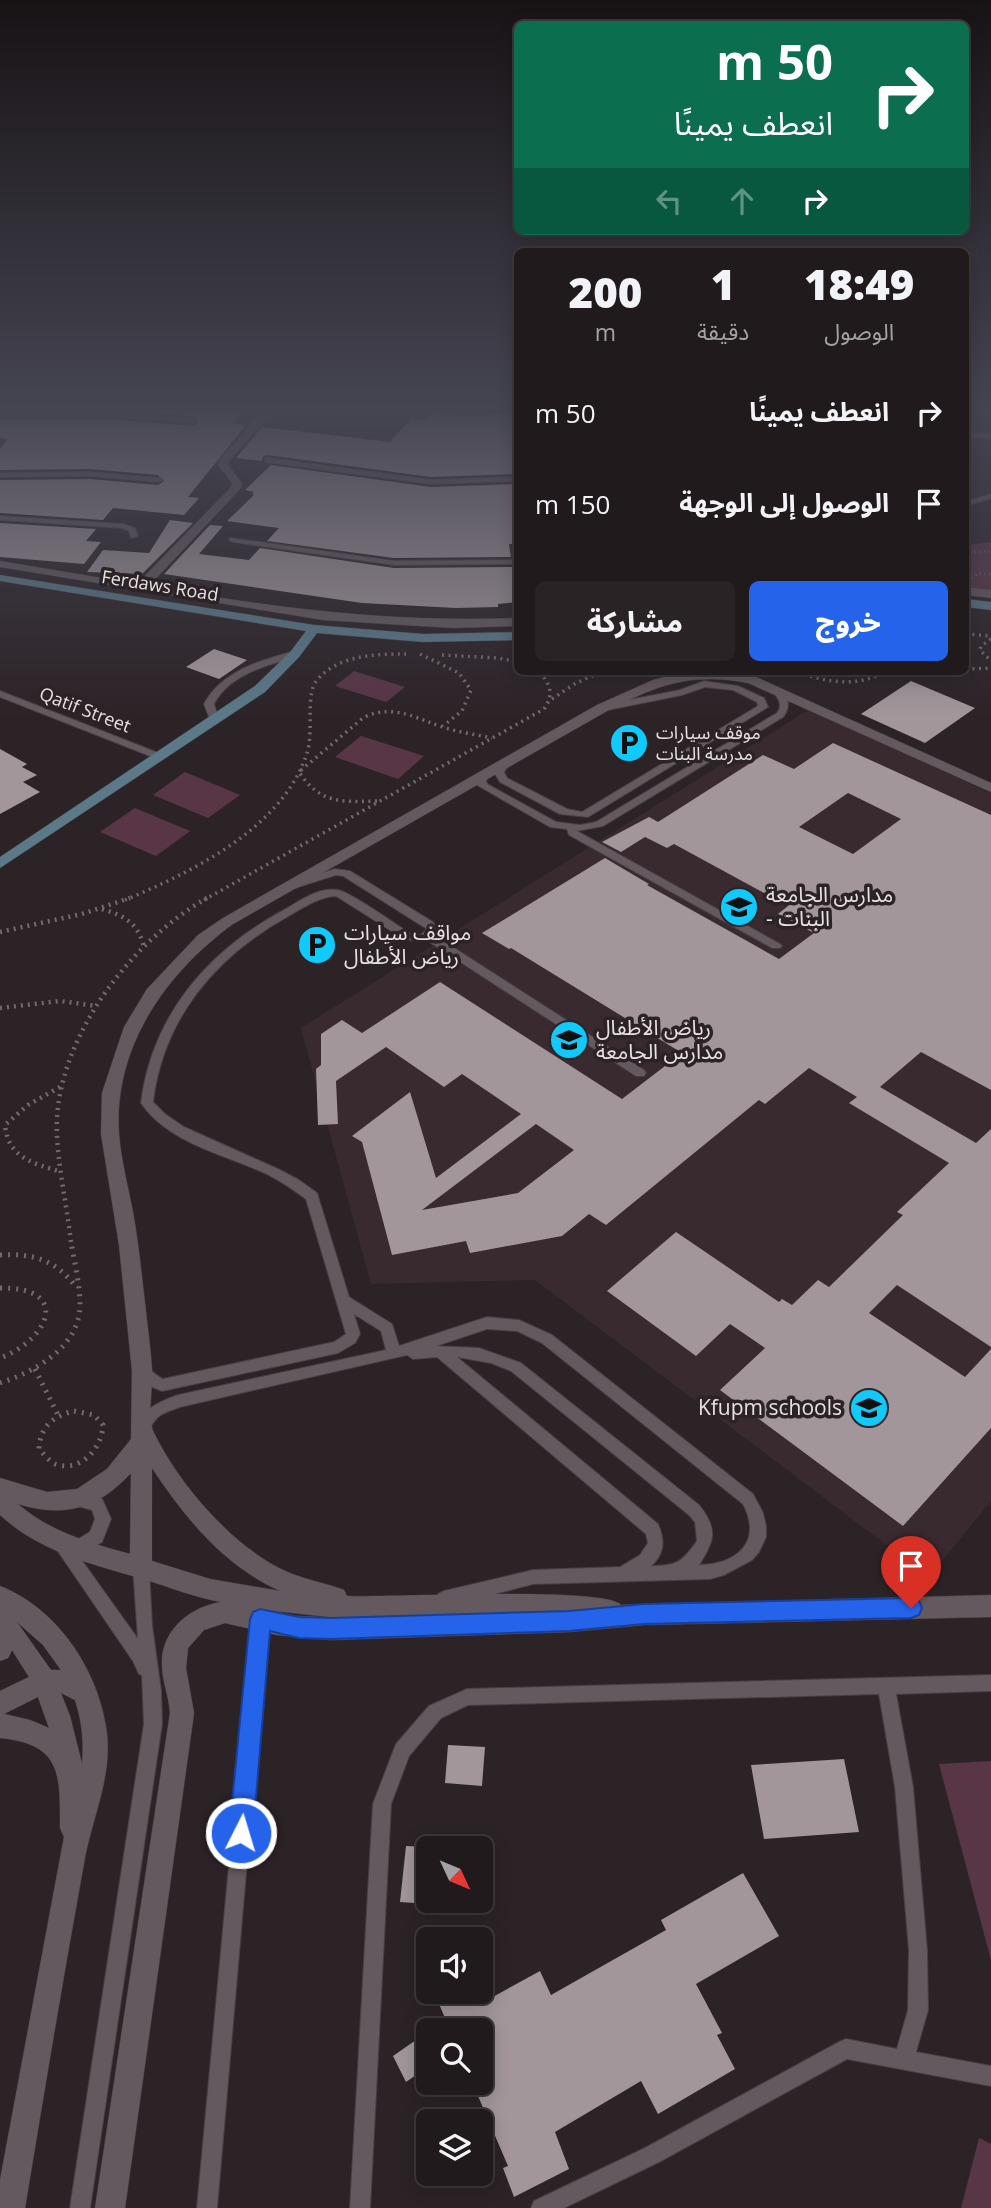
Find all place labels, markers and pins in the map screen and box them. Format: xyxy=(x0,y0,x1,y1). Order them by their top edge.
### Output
place label: موقف سيارات مدرسة البنات xyxy=(656,720,761,765)
parking icon: موقف سيارات مدرسة البنات xyxy=(608,722,650,764)
place label: مدارس الجامعة - البنات xyxy=(766,880,893,932)
school or university icon: مدارس الجامعة - البنات xyxy=(718,886,760,928)
place label: مواقف سيارات رياض الأطفال xyxy=(344,918,471,970)
parking icon: مواقف سيارات رياض الأطفال xyxy=(296,924,338,966)
place label: رياض الأطفال مدارس الجامعة xyxy=(596,1013,723,1065)
school or university icon: رياض الأطفال مدارس الجامعة xyxy=(548,1019,590,1061)
school or university icon: Kfupm schools xyxy=(848,1387,890,1429)
place label: Kfupm schools xyxy=(698,1393,842,1421)
pin xyxy=(881,1536,941,1608)

